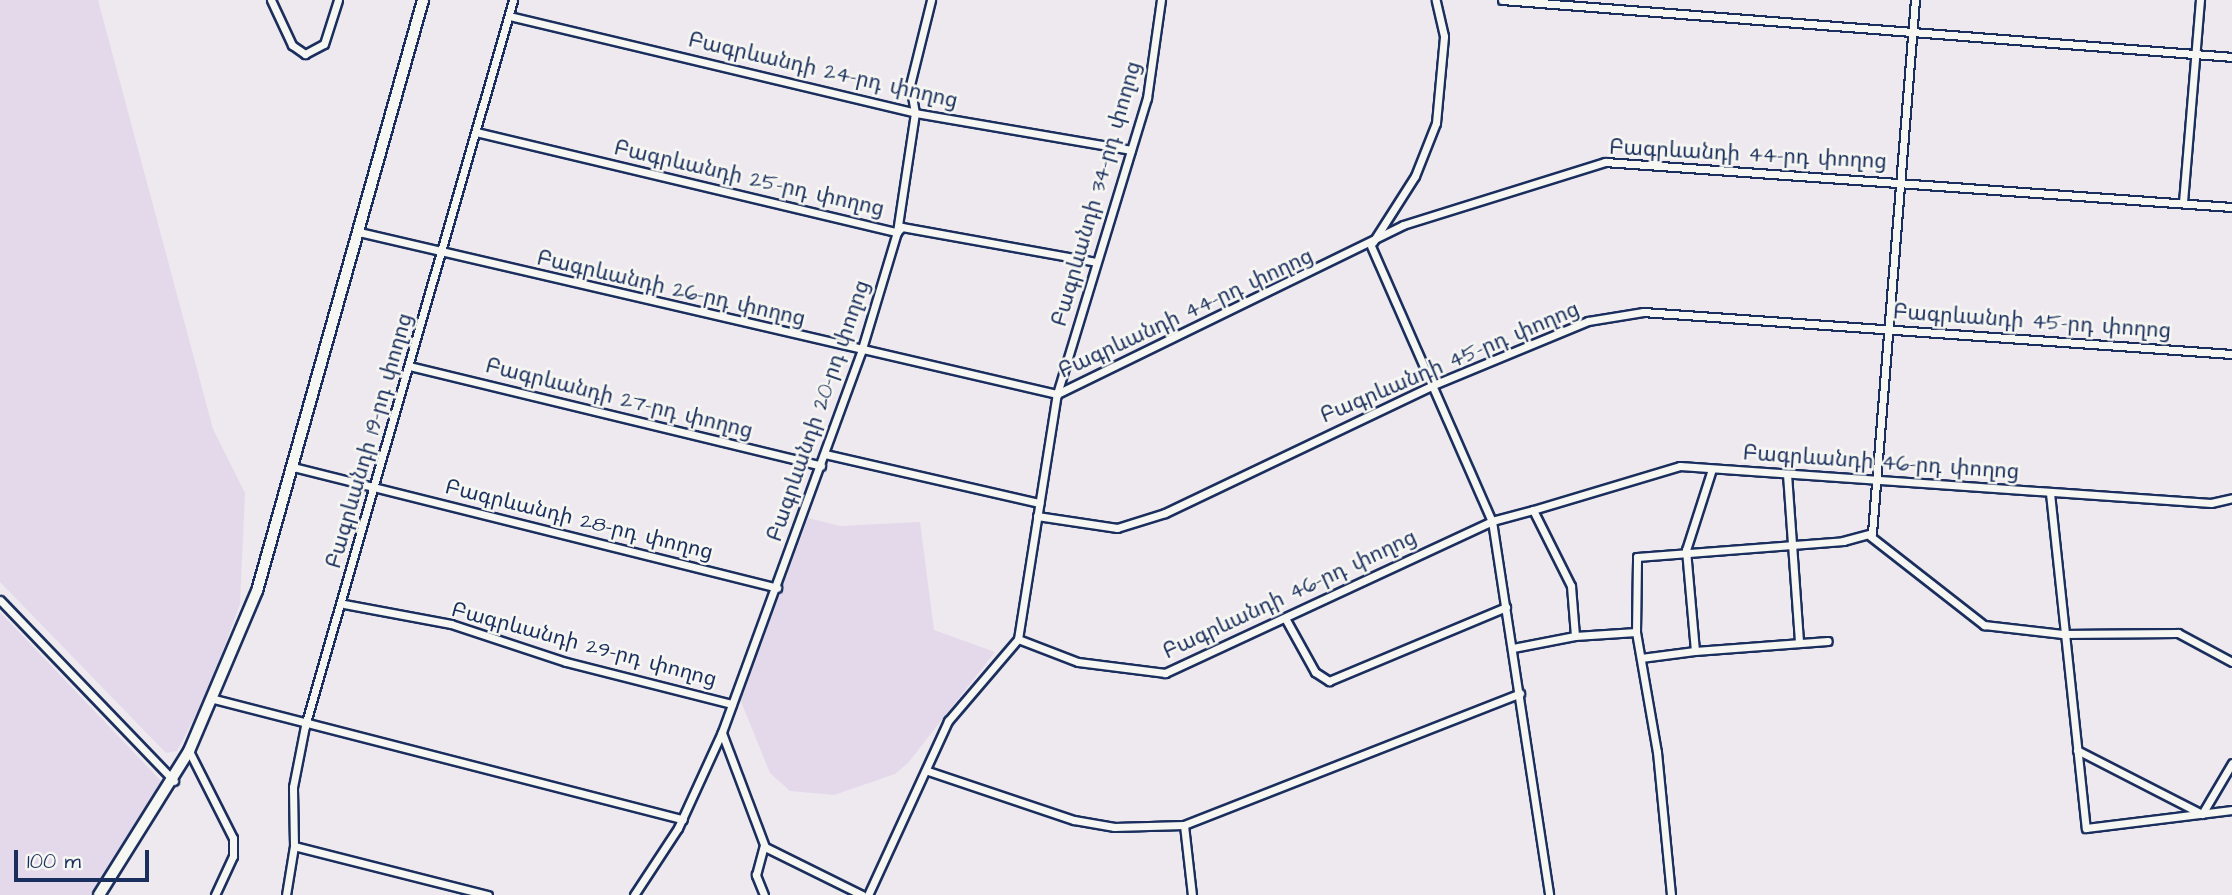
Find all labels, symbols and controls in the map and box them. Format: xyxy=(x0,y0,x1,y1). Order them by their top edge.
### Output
street label: Բագրևանդի 24-րդ փողոց xyxy=(686,28,960,114)
street label: Բագրևանդի 34-րդ փողոց xyxy=(1047,59,1147,329)
street label: Բագրևանդի 44-րդ փողոց xyxy=(1608,135,1888,175)
street label: Բագրևանդի 25-րդ փողոց xyxy=(611,136,887,222)
street label: Բագրևանդի 44-րդ փողոց xyxy=(1055,244,1317,384)
street label: Բագրևանդի 26-րդ փողոց xyxy=(534,246,808,332)
street label: Բագրևանդի 20-րդ փողոց xyxy=(762,277,876,545)
street label: Բագրևանդի 45-րդ փողոց xyxy=(1317,297,1583,429)
street label: Բագրևանդի 45-րդ փողոց xyxy=(1892,300,2172,344)
street label: Բագրևանդի 19-րդ փողոց xyxy=(321,311,419,571)
street label: Բագրևանդի 27-րդ փողոց xyxy=(483,354,755,444)
street label: Բագրևանդի 46-րդ փողոց xyxy=(1742,441,2020,485)
street label: Բագրևանդի 28-րդ փողոց xyxy=(442,474,716,566)
street label: Բագրևանդի 46-րդ փողոց xyxy=(1159,525,1421,665)
street label: Բագրևանդի 29-րդ փողոց xyxy=(449,597,719,693)
scale bar xyxy=(18,836,152,880)
text: 100 m xyxy=(27,847,81,876)

